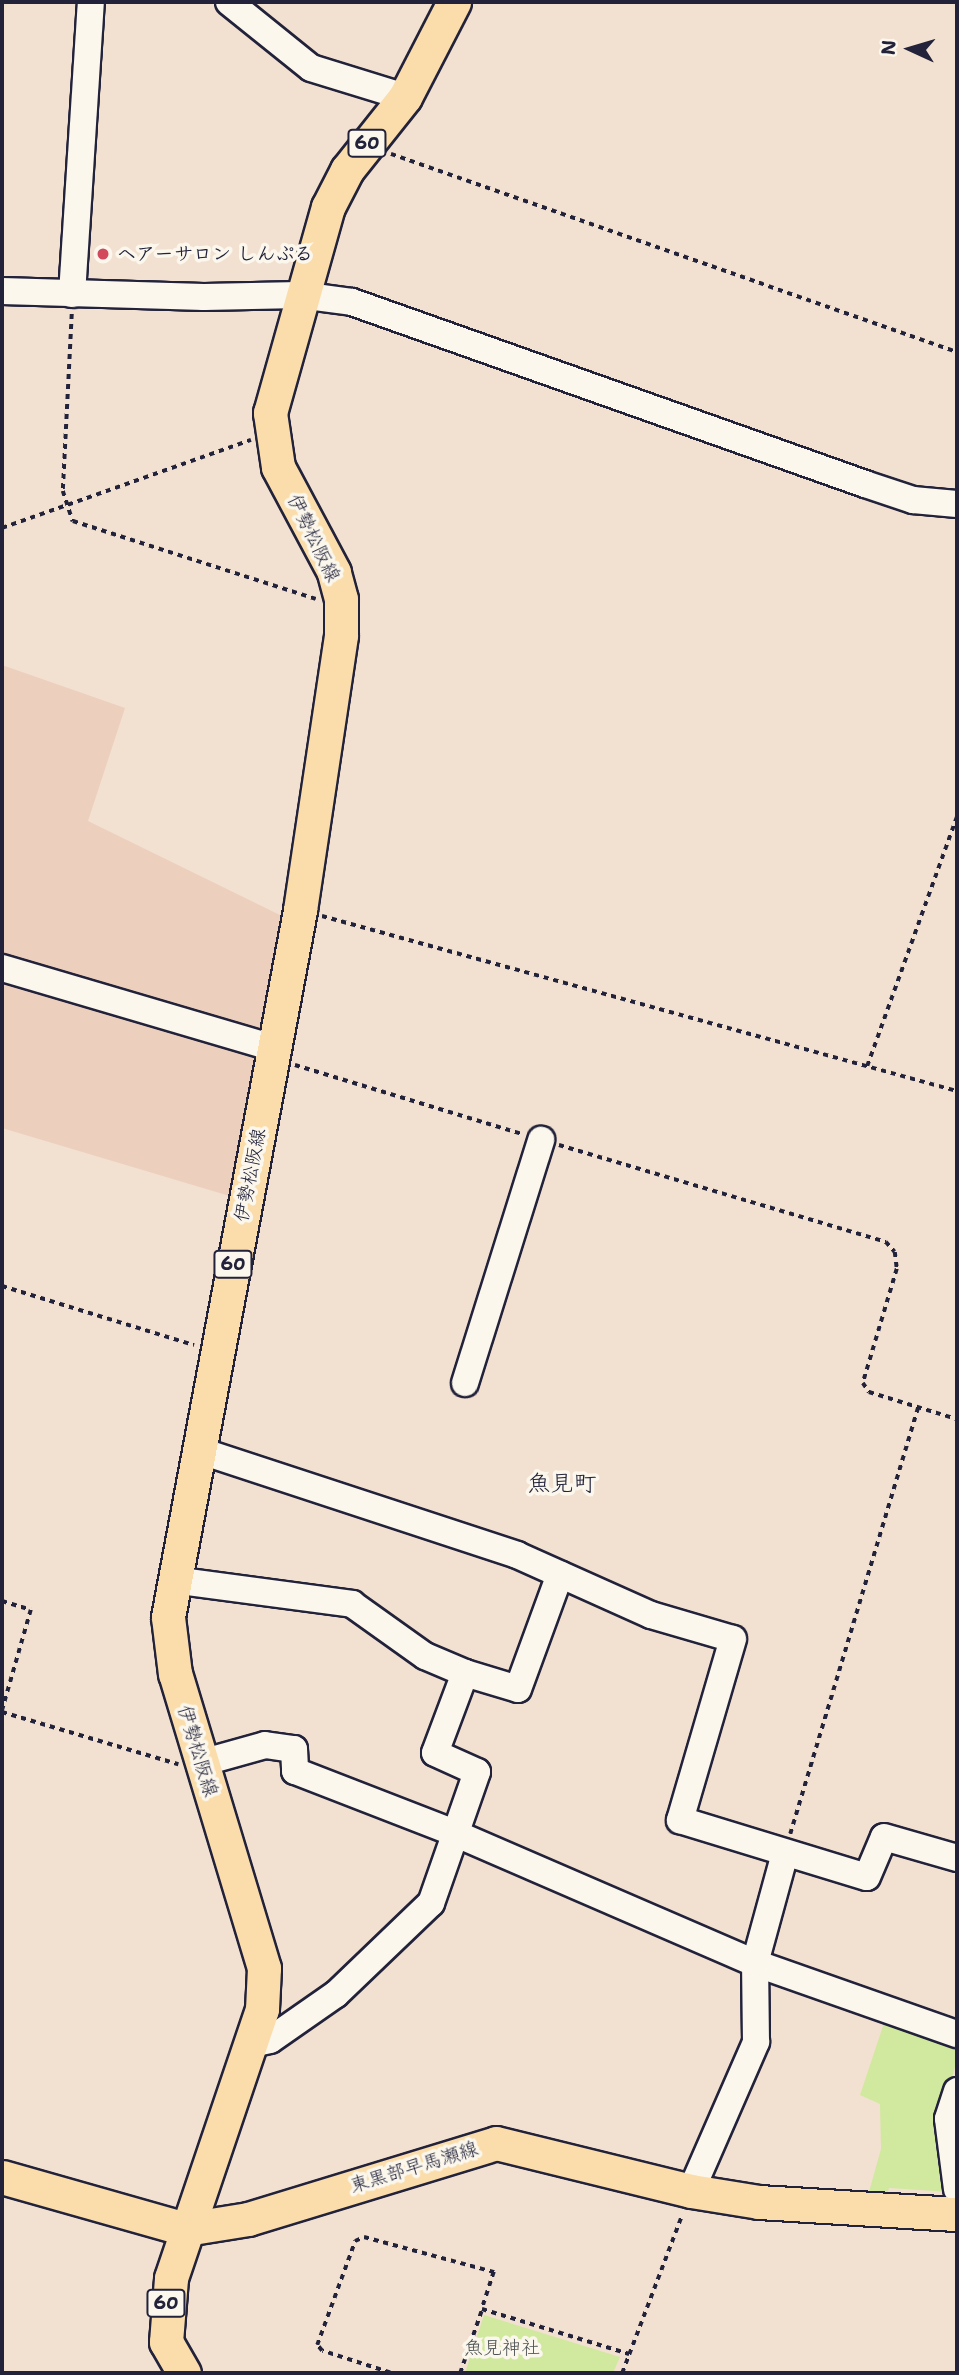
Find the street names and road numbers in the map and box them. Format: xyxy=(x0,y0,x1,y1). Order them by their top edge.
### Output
road number: 60 xyxy=(346,128,388,158)
street label: 伊勢松阪線 xyxy=(283,490,345,586)
street label: 伊勢松阪線 xyxy=(230,1126,270,1224)
road number: 60 xyxy=(212,1250,254,1279)
street label: 伊勢松阪線 xyxy=(173,1702,223,1800)
street label: 東黒部早馬瀬線 xyxy=(347,2137,481,2197)
road number: 60 xyxy=(145,2288,187,2318)

